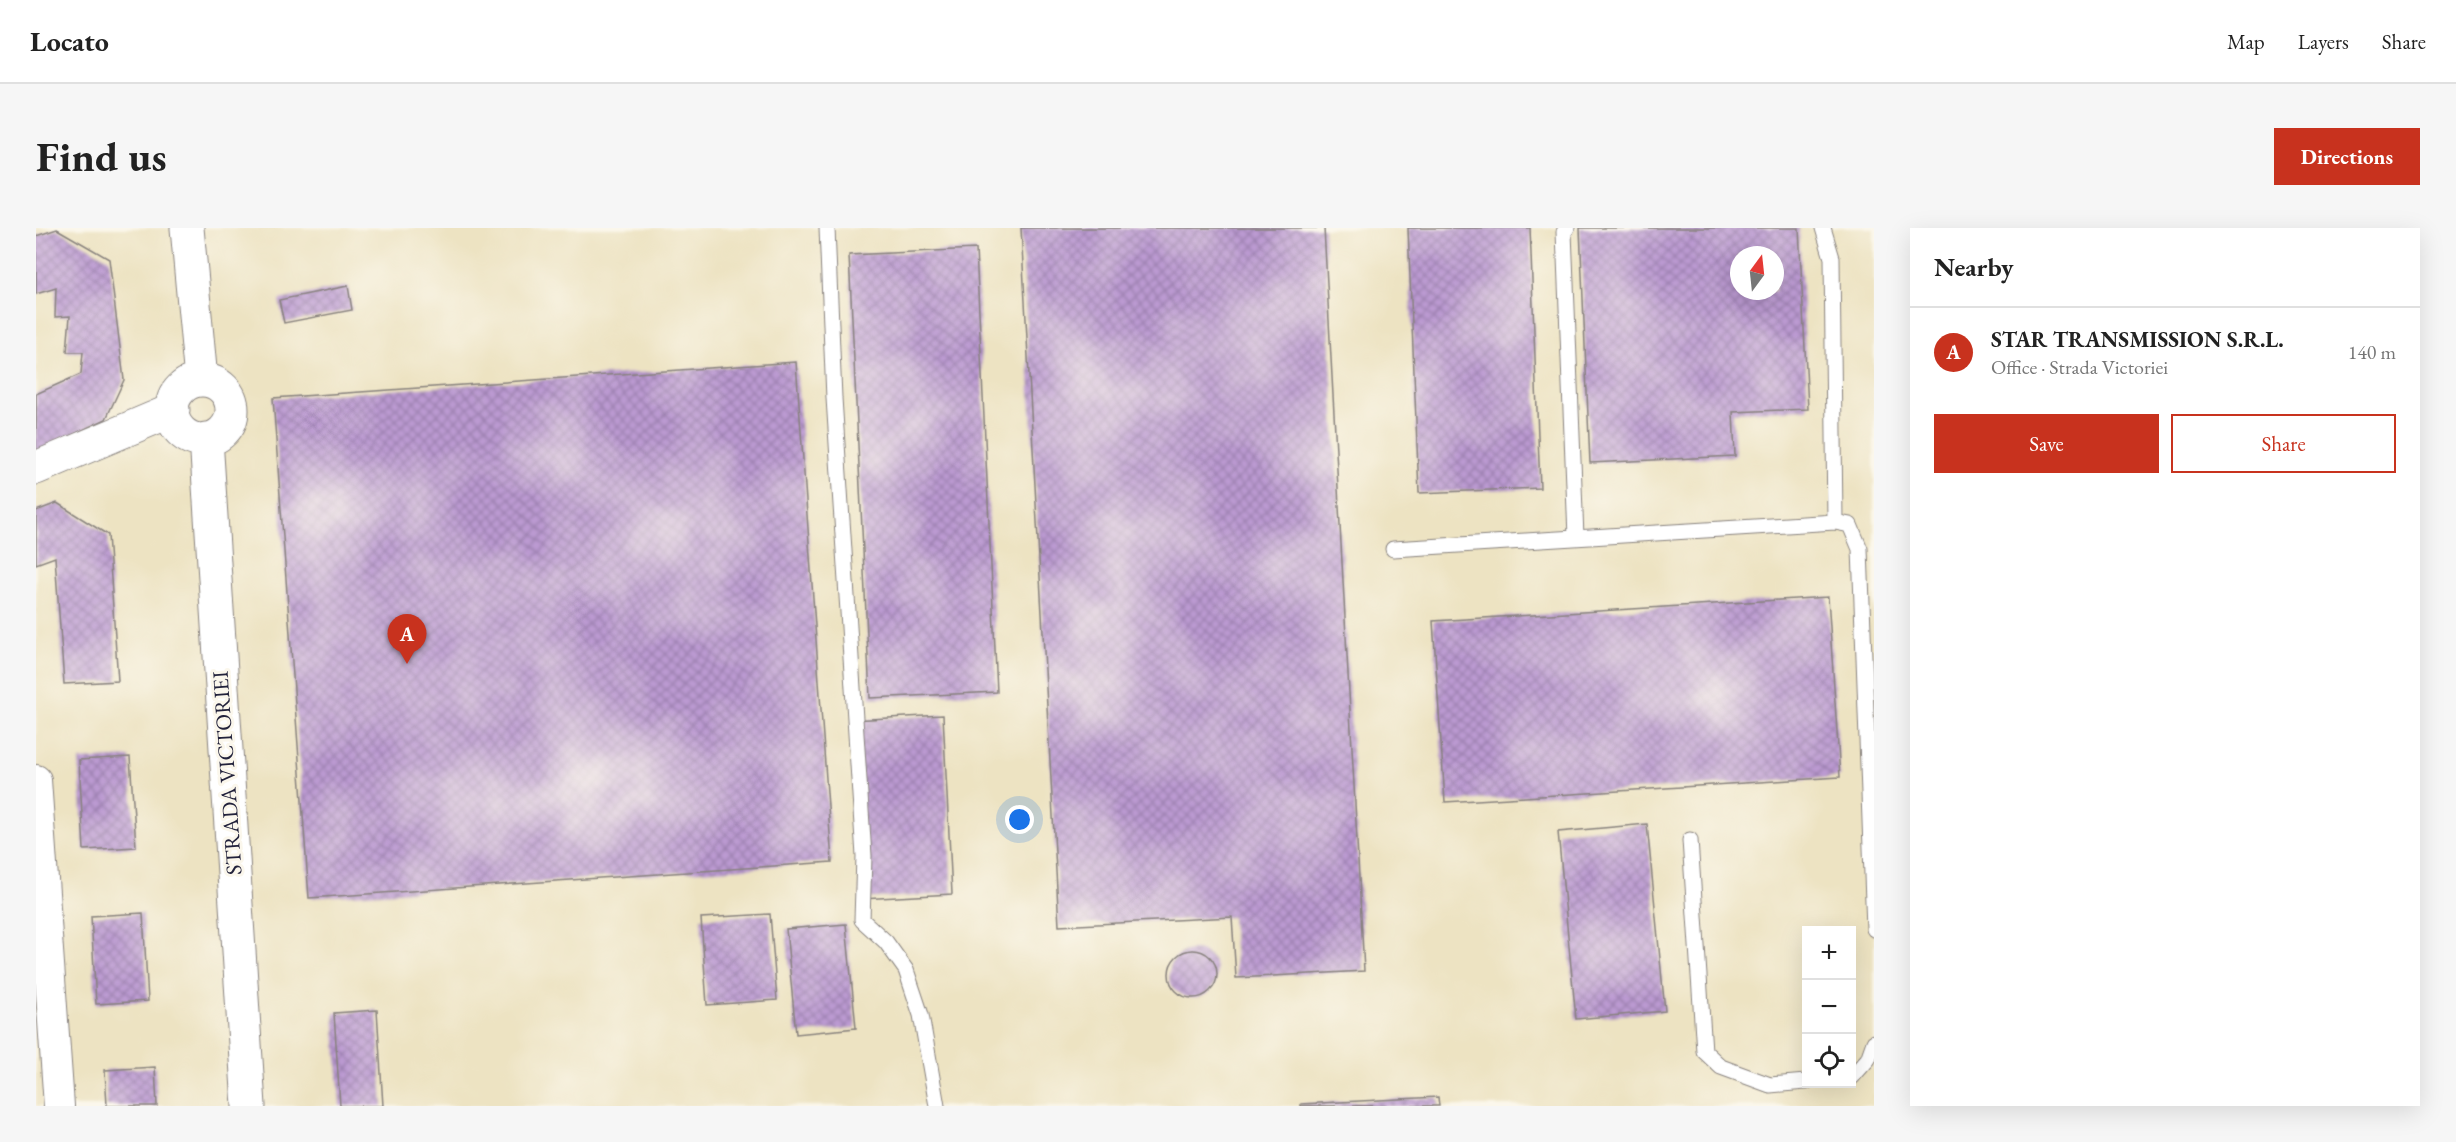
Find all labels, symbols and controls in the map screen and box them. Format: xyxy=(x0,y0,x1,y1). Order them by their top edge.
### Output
text: Locato xyxy=(30,23,109,59)
text: Map xyxy=(2227,28,2265,55)
text: Layers xyxy=(2298,28,2349,55)
text: Share xyxy=(2382,28,2426,55)
button: Directions xyxy=(2274,128,2420,185)
text: Find us xyxy=(36,129,167,184)
north arrow xyxy=(1730,246,1784,300)
text: Nearby xyxy=(1934,250,2014,284)
text: STAR TRANSMISSION S.R.L. xyxy=(1991,325,2284,354)
text: A xyxy=(1946,339,1961,365)
text: 140 m xyxy=(2348,339,2396,365)
text: Office · Strada Victoriei xyxy=(1991,354,2168,380)
button: Save xyxy=(1934,414,2159,473)
button: Share xyxy=(2171,414,2396,473)
pin: A xyxy=(388,614,427,664)
street label: STRADA VICTORIEI xyxy=(205,670,249,876)
your location xyxy=(1005,805,1034,834)
map controls xyxy=(1802,926,1856,1088)
button: + xyxy=(1802,926,1856,980)
button: − xyxy=(1802,980,1856,1034)
button: locate xyxy=(1802,1034,1856,1088)

